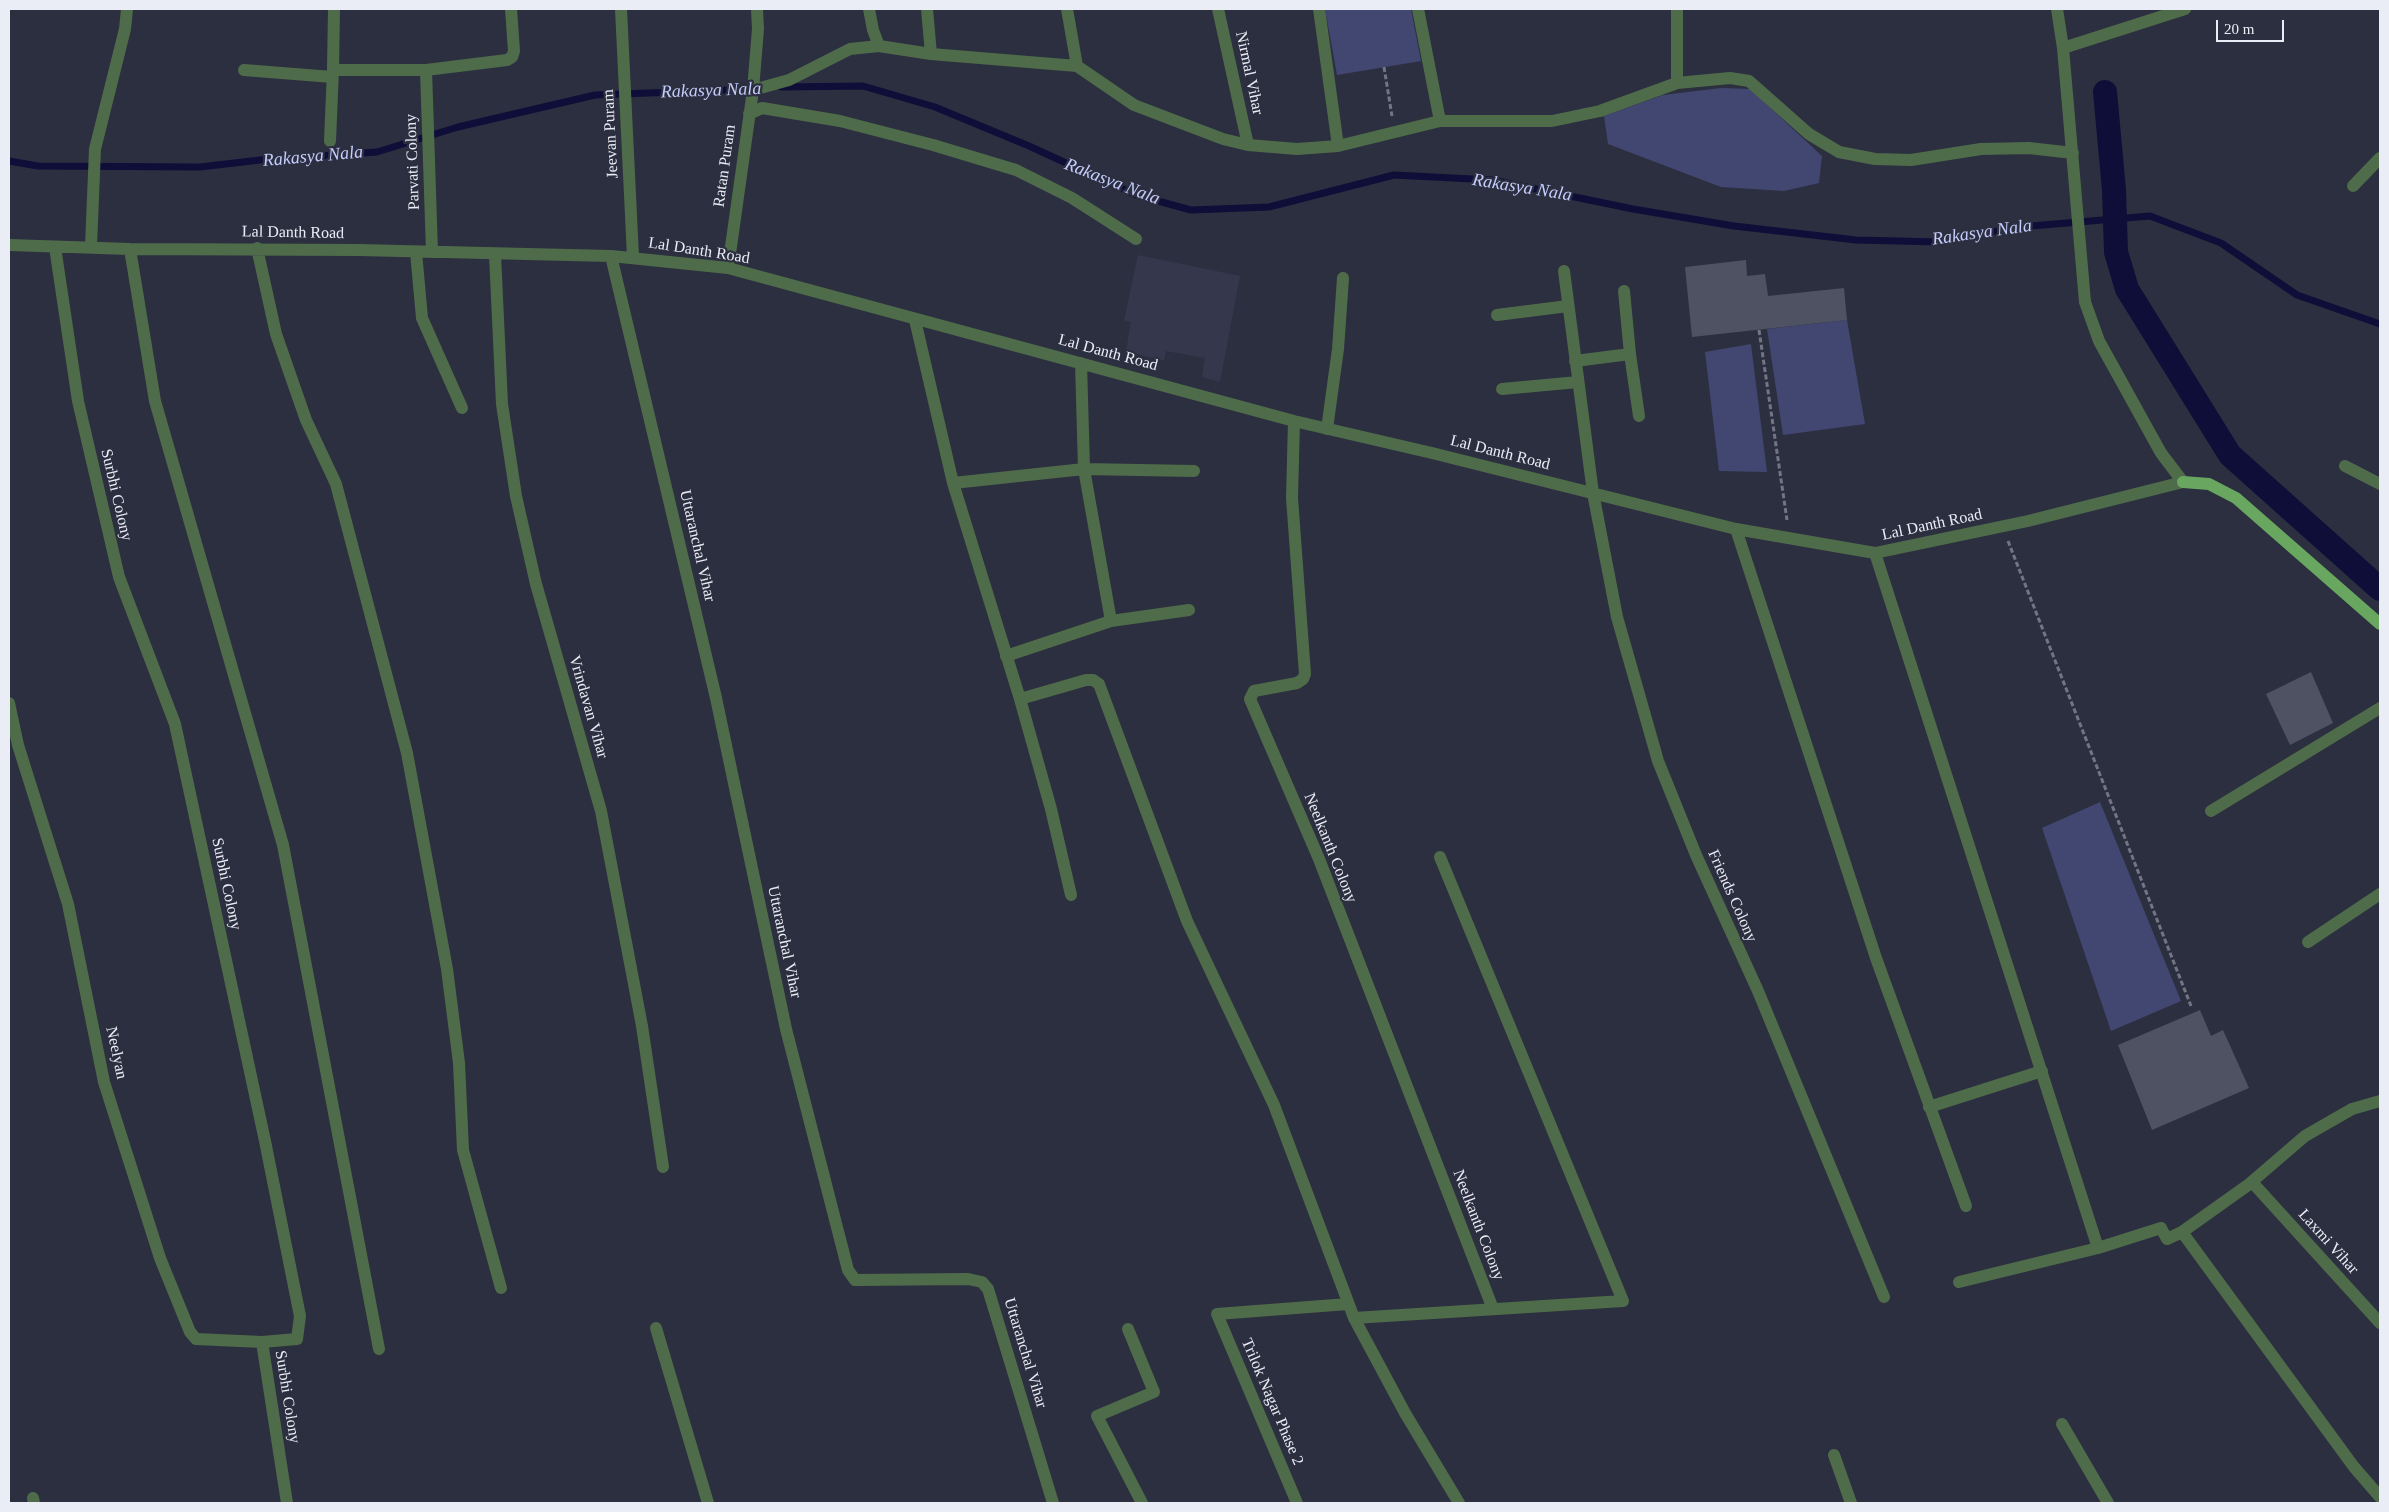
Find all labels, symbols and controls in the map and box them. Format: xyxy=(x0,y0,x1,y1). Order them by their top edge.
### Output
scale bar xyxy=(2219,10,2286,42)
text: 20 m xyxy=(2224,21,2254,37)
street label: Nirmal Vihar xyxy=(1231,30,1267,116)
water label: Rakasya Nala xyxy=(660,78,762,104)
street label: Jeevan Puram xyxy=(599,89,623,179)
street label: Parvati Colony xyxy=(402,113,424,211)
street label: Ratan Puram xyxy=(710,124,740,208)
water label: Rakasya Nala xyxy=(262,142,364,172)
water label: Rakasya Nala xyxy=(1061,154,1163,210)
water label: Rakasya Nala xyxy=(1471,169,1573,207)
water label: Rakasya Nala xyxy=(1931,215,2033,251)
street label: Lal Danth Road xyxy=(242,223,344,243)
street label: Lal Danth Road xyxy=(647,234,751,268)
street label: Lal Danth Road xyxy=(1056,331,1160,375)
street label: Lal Danth Road xyxy=(1448,431,1552,475)
street label: Surbhi Colony xyxy=(96,447,136,543)
street label: Uttaranchal Vihar xyxy=(675,488,719,604)
street label: Lal Danth Road xyxy=(1880,505,1984,545)
street label: Vrindavan Vihar xyxy=(564,653,612,761)
street label: Neelkanth Colony xyxy=(1299,790,1361,906)
street label: Surbhi Colony xyxy=(207,836,245,932)
street label: Friends Colony xyxy=(1703,847,1761,945)
street label: Uttaranchal Vihar xyxy=(763,884,805,1000)
street label: Neelyan xyxy=(101,1025,131,1081)
street label: Neelkanth Colony xyxy=(1448,1167,1508,1283)
street label: Laxmi Vihar xyxy=(2294,1205,2362,1279)
street label: Uttaranchal Vihar xyxy=(999,1296,1051,1410)
street label: Trilok Nagar Phase 2 xyxy=(1237,1336,1307,1468)
street label: Surbhi Colony xyxy=(270,1349,304,1445)

